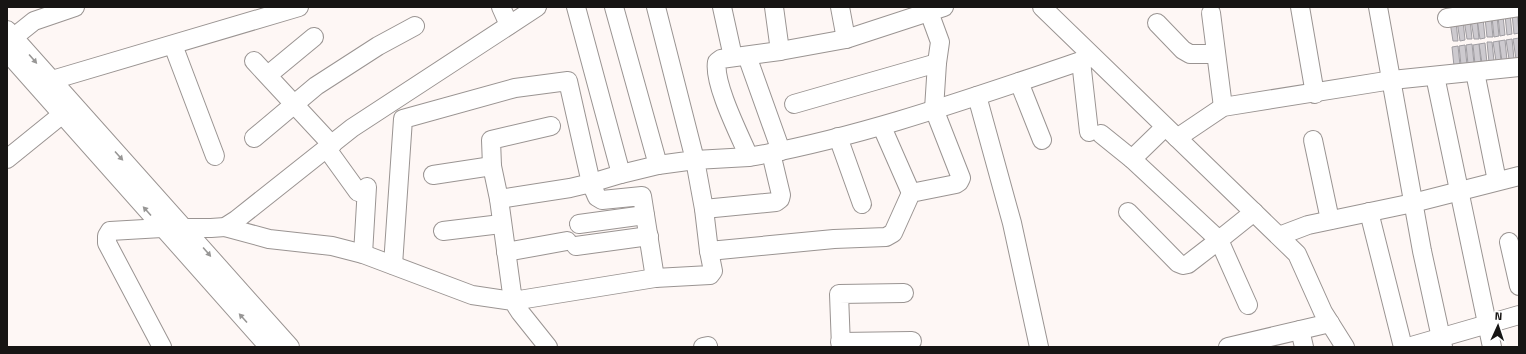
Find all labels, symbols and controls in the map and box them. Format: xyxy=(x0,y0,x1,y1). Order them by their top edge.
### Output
one-way arrow xyxy=(28,54,37,64)
one-way arrow xyxy=(115,151,124,161)
one-way arrow xyxy=(142,206,152,216)
one-way arrow xyxy=(202,247,211,257)
north arrow xyxy=(1478,306,1518,346)
text: N xyxy=(1494,308,1503,324)
one-way arrow xyxy=(238,313,248,323)

